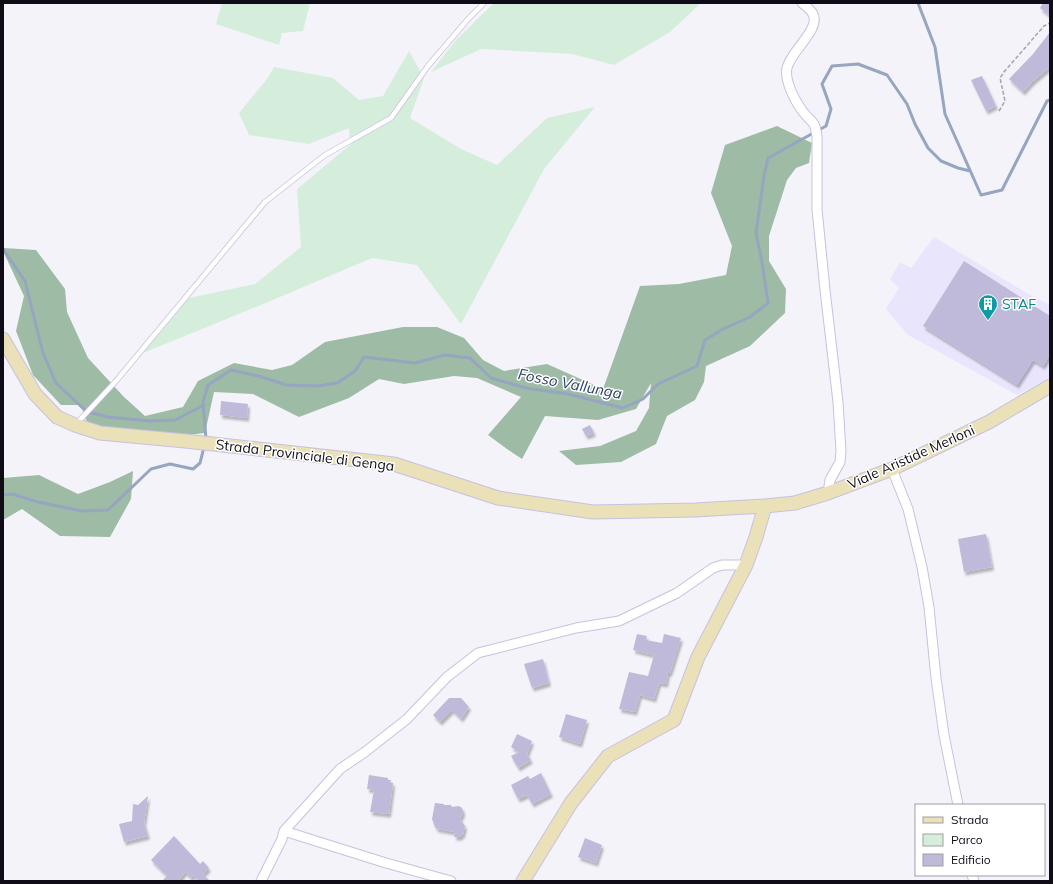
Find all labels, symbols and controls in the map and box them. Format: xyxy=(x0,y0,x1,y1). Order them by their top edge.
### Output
building icon: STAF xyxy=(977,293,999,321)
place label: STAF xyxy=(1002,295,1036,313)
water label: Fosso Vallunga xyxy=(517,364,624,403)
street label: Viale Aristide Merloni xyxy=(845,421,977,493)
street label: Strada Provinciale di Genga xyxy=(215,435,395,475)
legend xyxy=(915,804,1045,876)
text: Strada xyxy=(951,812,989,827)
text: Parco xyxy=(951,832,983,847)
text: Edificio xyxy=(951,852,991,867)

